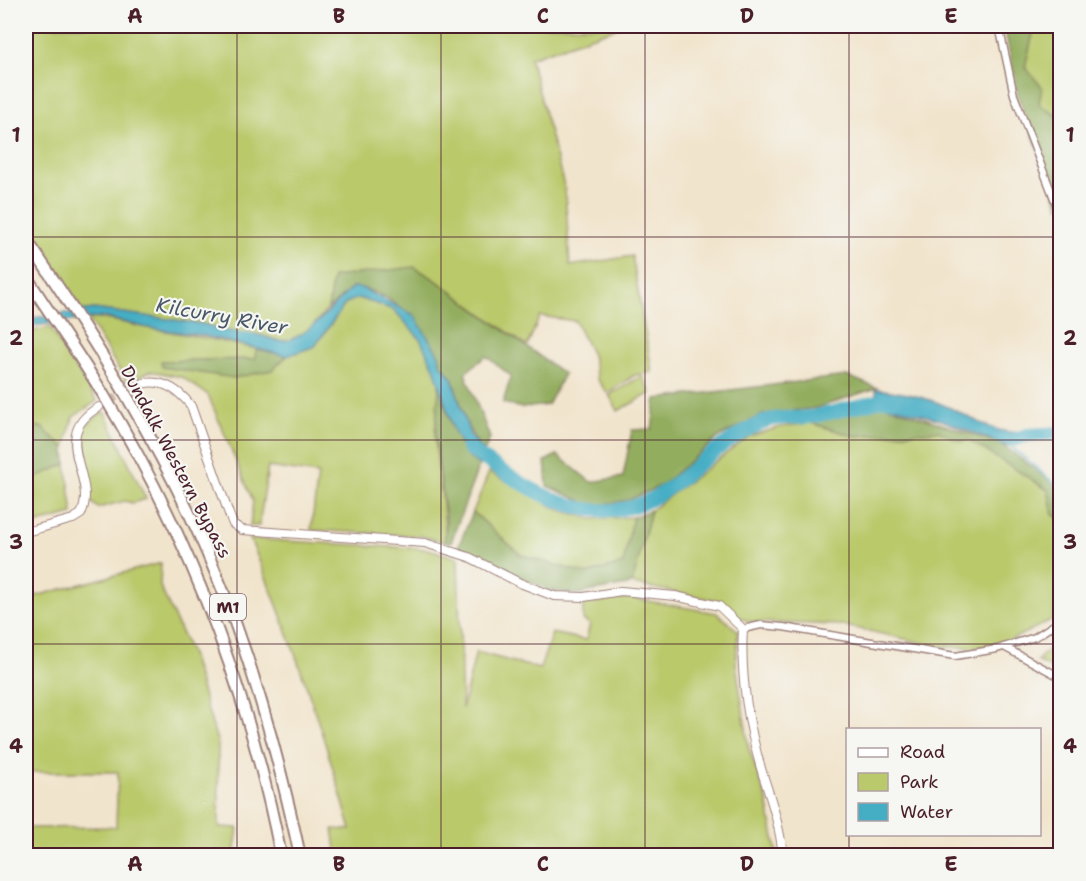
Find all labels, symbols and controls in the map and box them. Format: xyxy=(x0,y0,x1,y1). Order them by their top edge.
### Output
text: A xyxy=(127,3,143,29)
text: B xyxy=(333,3,345,29)
text: C xyxy=(537,3,549,29)
text: D xyxy=(740,3,754,29)
text: E xyxy=(944,3,958,29)
text: 1 xyxy=(11,122,21,148)
text: 1 xyxy=(1065,122,1075,148)
water label: Kilcurry River xyxy=(154,292,291,341)
text: 2 xyxy=(9,325,23,351)
text: 2 xyxy=(1063,325,1077,351)
street label: Dundalk Western Bypass xyxy=(115,362,237,562)
text: 3 xyxy=(9,529,23,555)
text: 3 xyxy=(1063,529,1077,555)
road number: M1 xyxy=(210,594,246,620)
legend xyxy=(846,728,1041,836)
text: 4 xyxy=(9,733,23,759)
text: 4 xyxy=(1063,733,1077,759)
text: Road xyxy=(900,740,945,764)
text: Park xyxy=(900,770,939,794)
text: Water xyxy=(900,800,953,824)
text: A xyxy=(127,851,143,877)
text: B xyxy=(333,851,345,877)
text: C xyxy=(537,851,549,877)
text: D xyxy=(740,851,754,877)
text: E xyxy=(944,851,958,877)

